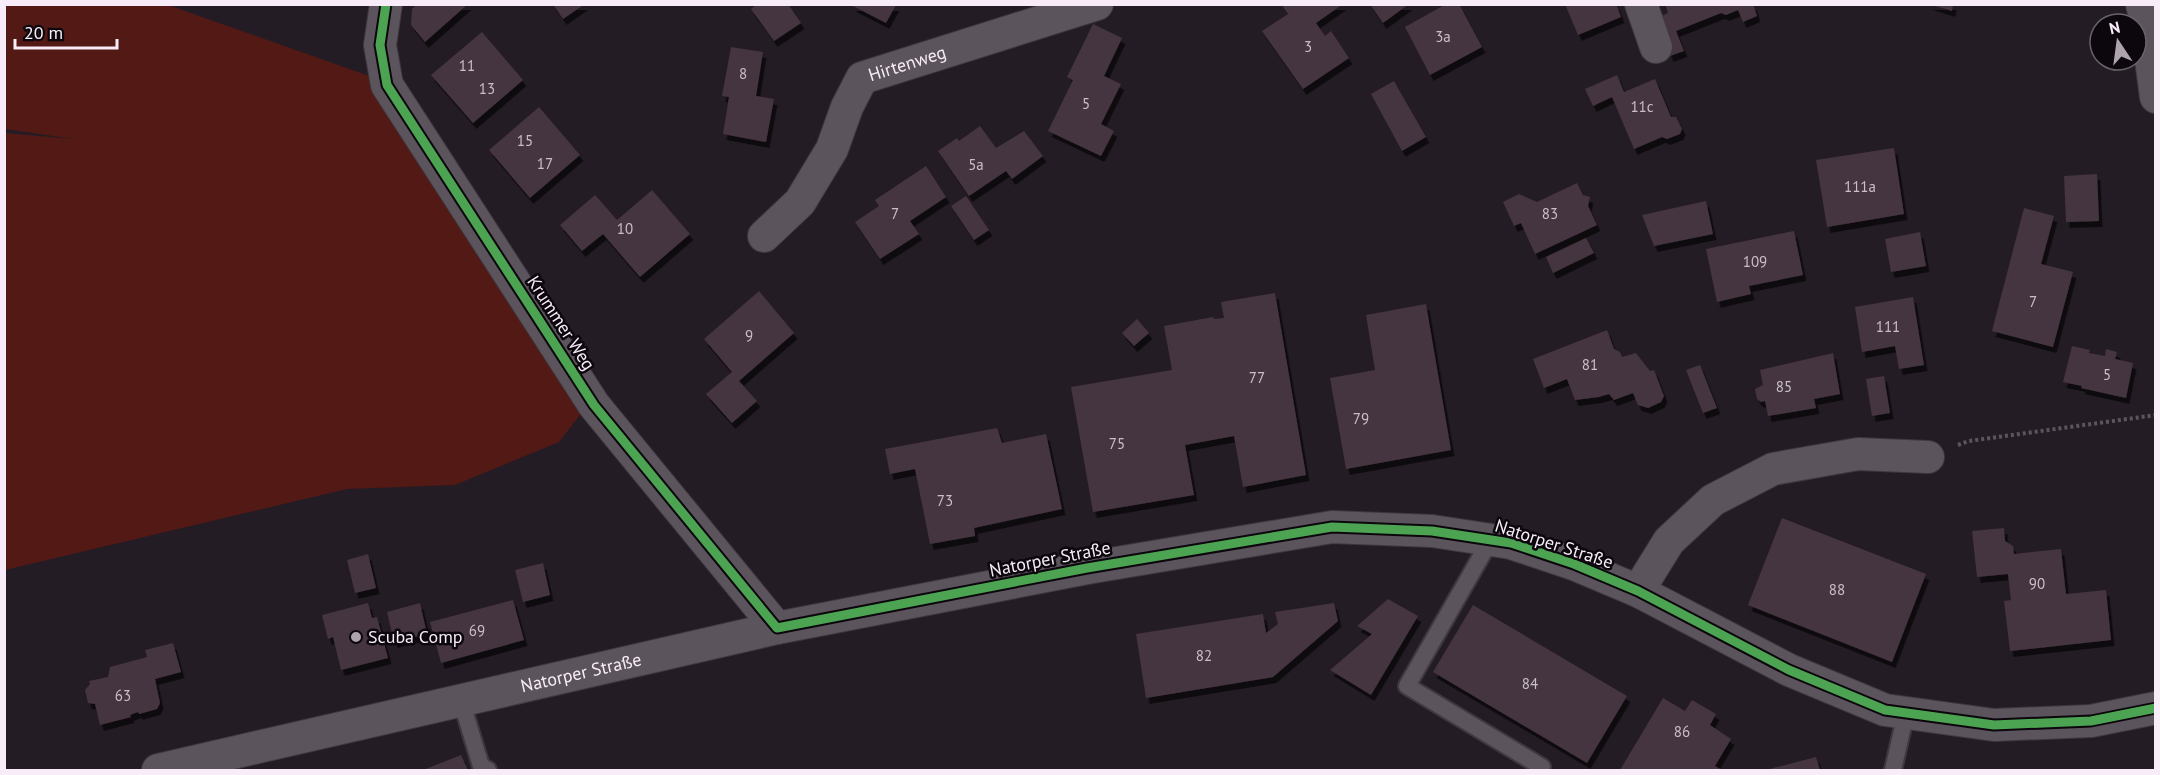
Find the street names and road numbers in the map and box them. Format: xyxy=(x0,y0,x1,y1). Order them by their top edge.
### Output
street label: Hirtenweg xyxy=(865,40,949,86)
street label: Krummer Weg xyxy=(522,271,600,374)
street label: Natorper Straße xyxy=(1492,514,1616,573)
street label: Natorper Straße xyxy=(987,535,1112,582)
street label: Natorper Straße xyxy=(518,647,643,697)

